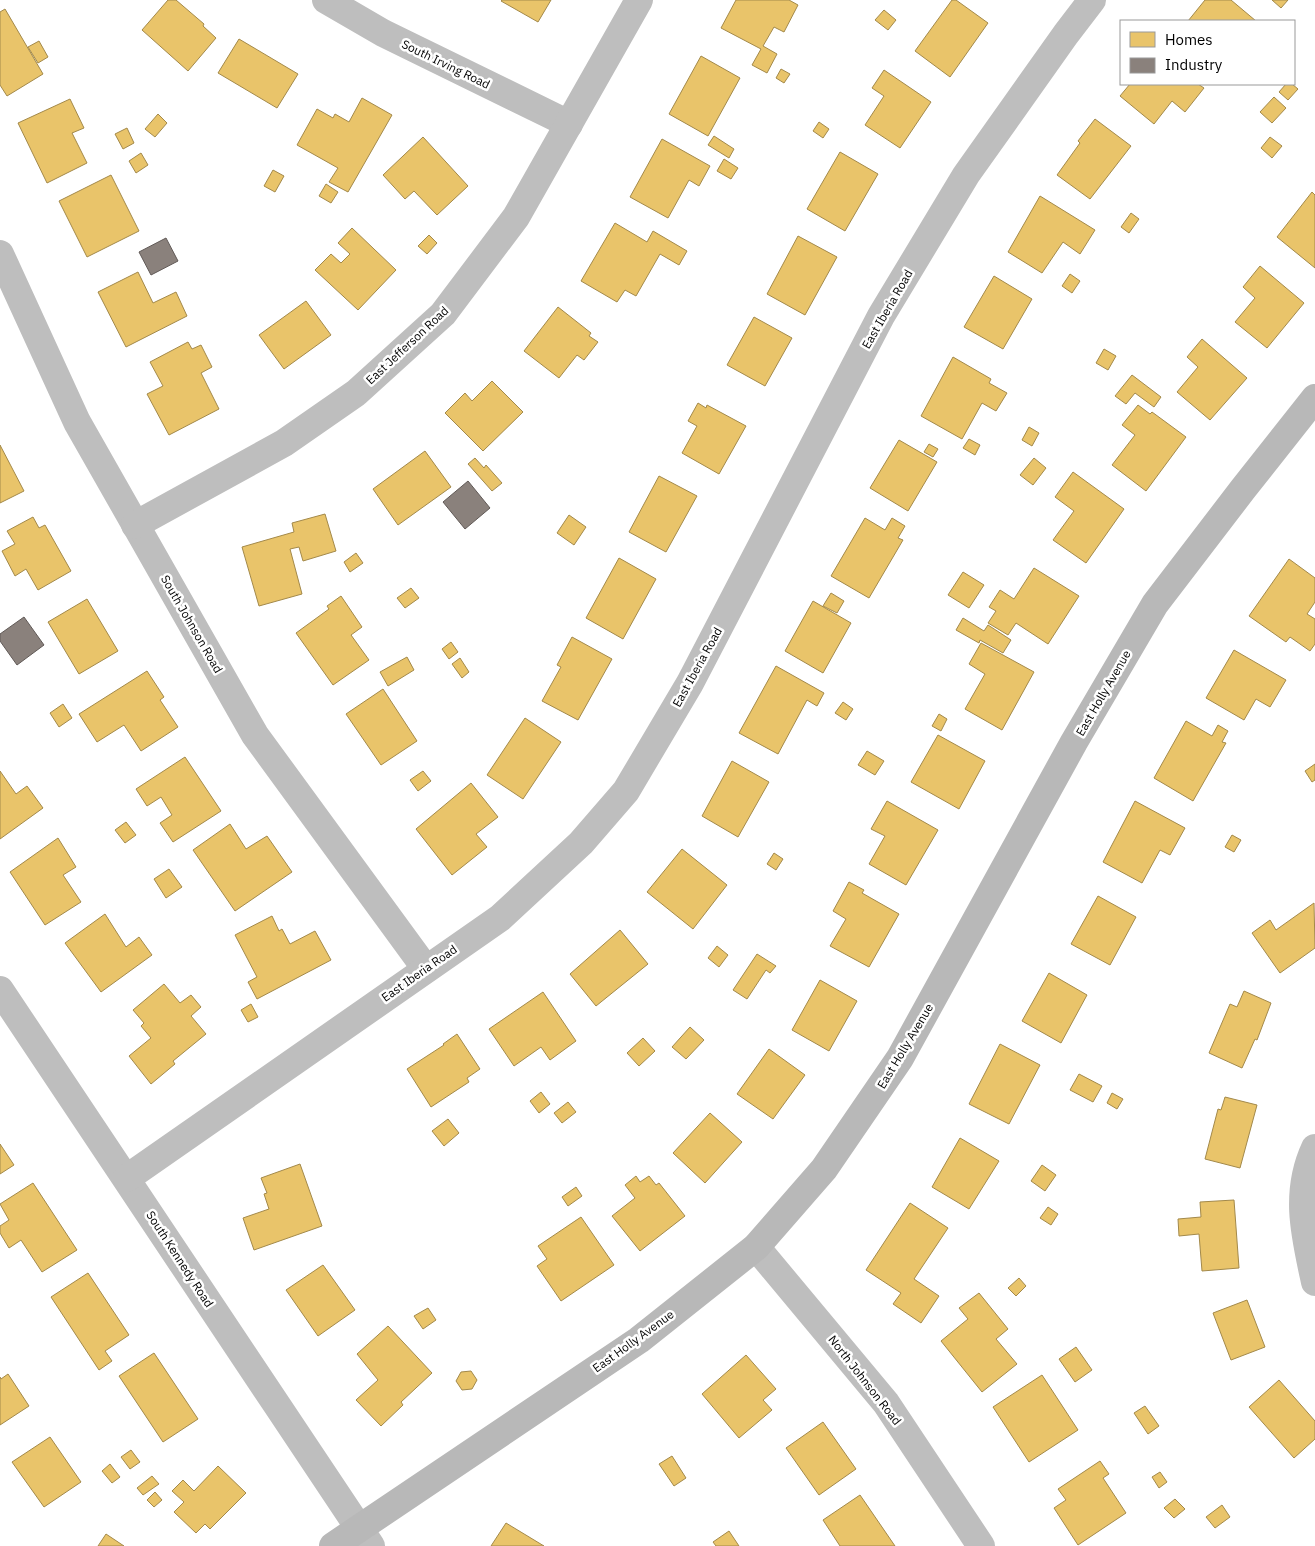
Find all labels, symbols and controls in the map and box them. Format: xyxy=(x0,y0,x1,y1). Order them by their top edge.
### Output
legend xyxy=(1120,20,1295,85)
text: Homes xyxy=(1165,30,1213,49)
street label: South Irving Road xyxy=(399,36,493,92)
text: Industry xyxy=(1165,55,1223,74)
street label: East Iberia Road xyxy=(858,267,916,351)
street label: East Jefferson Road xyxy=(363,303,451,387)
street label: South Johnson Road xyxy=(158,572,226,676)
street label: East Iberia Road xyxy=(669,625,725,709)
street label: East Holly Avenue xyxy=(1072,647,1134,739)
street label: East Iberia Road xyxy=(378,941,460,1005)
street label: East Holly Avenue xyxy=(874,1000,937,1091)
street label: South Kennedy Road xyxy=(143,1208,217,1310)
street label: East Holly Avenue xyxy=(589,1306,677,1375)
street label: North Johnson Road xyxy=(825,1332,905,1428)

